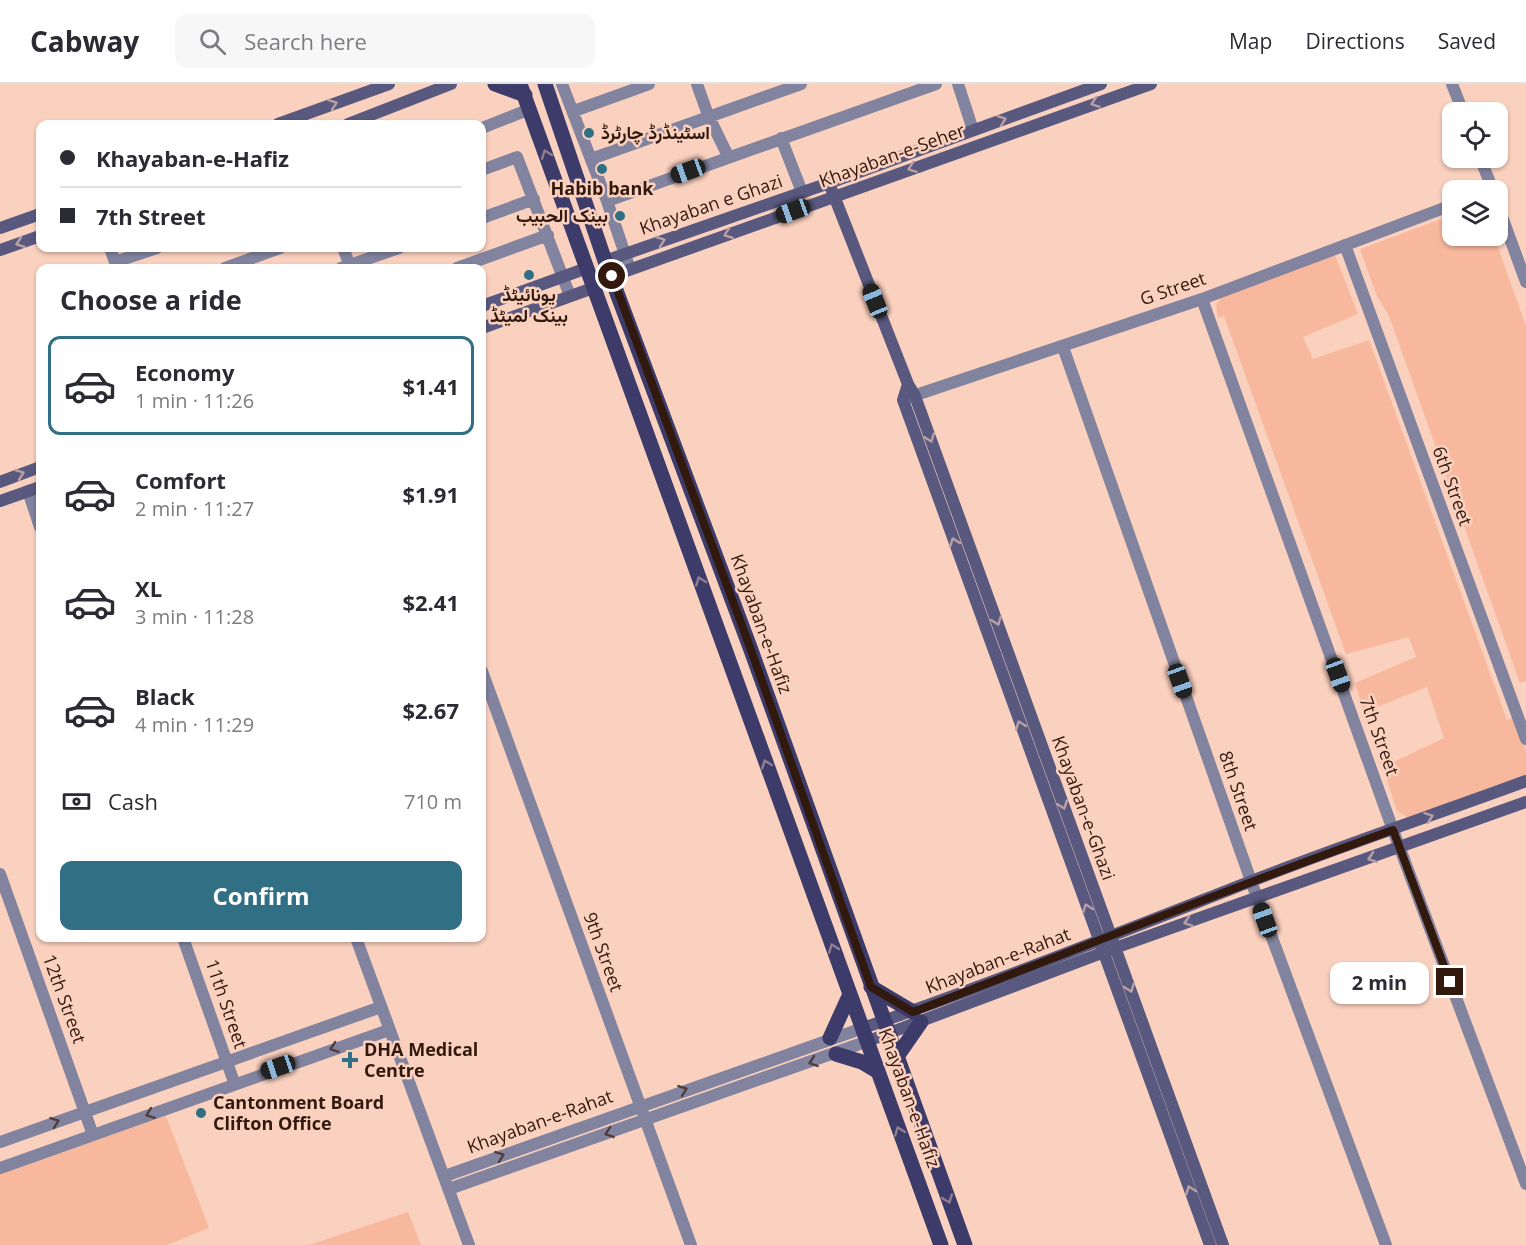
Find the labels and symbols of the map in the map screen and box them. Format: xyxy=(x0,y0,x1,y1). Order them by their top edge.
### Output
one-way arrow xyxy=(1090,96,1101,108)
one-way arrow xyxy=(327,99,338,112)
one-way arrow xyxy=(996,114,1007,127)
street label: Khayaban-e-Seher xyxy=(816,117,968,193)
place label: اسٹینڈرڈ چارٹرڈ xyxy=(601,120,710,145)
marker: اسٹینڈرڈ چارٹرڈ xyxy=(582,126,596,140)
one-way arrow xyxy=(540,149,553,159)
car xyxy=(668,156,708,186)
one-way arrow xyxy=(907,161,918,173)
marker: Habib bank xyxy=(595,162,609,176)
street label: Khayaban e Ghazi xyxy=(636,168,785,240)
place label: Habib bank xyxy=(551,176,654,200)
car xyxy=(773,196,813,226)
place label: بينک الحبيب xyxy=(516,203,608,227)
marker: بينک الحبيب xyxy=(613,209,627,223)
one-way arrow xyxy=(723,227,734,240)
one-way arrow xyxy=(15,235,26,248)
one-way arrow xyxy=(655,236,666,249)
route start xyxy=(598,262,625,289)
street label: G Street xyxy=(1137,266,1209,310)
marker: یونائیٹڈ بینک لمیٹڈ xyxy=(522,268,536,282)
car xyxy=(860,281,890,321)
place label: یونائیٹڈ بینک لمیٹڈ xyxy=(490,282,568,327)
one-way arrow xyxy=(923,432,936,443)
street label: 6th Street xyxy=(1428,443,1478,529)
one-way arrow xyxy=(14,469,25,482)
one-way arrow xyxy=(949,537,962,547)
street label: Khayaban-e-Hafiz xyxy=(726,550,798,697)
one-way arrow xyxy=(695,576,707,587)
one-way arrow xyxy=(989,616,1002,626)
car xyxy=(1323,655,1353,695)
car xyxy=(1165,661,1195,701)
street label: 7th Street xyxy=(1355,693,1405,779)
one-way arrow xyxy=(1015,720,1028,731)
street label: Khayaban-e-Ghazi xyxy=(1047,732,1121,883)
street label: 8th Street xyxy=(1214,748,1264,834)
one-way arrow xyxy=(761,759,774,770)
one-way arrow xyxy=(1056,799,1068,810)
one-way arrow xyxy=(1423,811,1434,824)
one-way arrow xyxy=(1367,850,1378,863)
car xyxy=(1250,900,1280,940)
one-way arrow xyxy=(1081,904,1094,914)
street label: 9th Street xyxy=(579,909,629,995)
one-way arrow xyxy=(1183,915,1194,928)
street label: Khayaban-e-Rahat xyxy=(922,921,1074,999)
one-way arrow xyxy=(827,943,840,953)
street label: 12th Street xyxy=(38,951,92,1046)
street label: 11th Street xyxy=(200,956,253,1052)
callout: 2 min xyxy=(1330,961,1429,1003)
route end xyxy=(1436,968,1463,995)
one-way arrow xyxy=(1122,982,1135,993)
street label: Khayaban-e-Hafiz xyxy=(874,1024,946,1171)
place label: DHA Medical Centre xyxy=(364,1037,478,1082)
one-way arrow xyxy=(329,1041,340,1054)
marker: DHA Medical Centre xyxy=(341,1051,359,1069)
car xyxy=(258,1053,298,1081)
one-way arrow xyxy=(808,1054,819,1067)
street label: Khayaban-e-Rahat xyxy=(463,1084,616,1159)
one-way arrow xyxy=(678,1085,688,1098)
place label: Cantonment Board Clifton Office xyxy=(213,1090,384,1135)
marker: Cantonment Board Clifton Office xyxy=(194,1106,208,1120)
one-way arrow xyxy=(145,1107,156,1119)
one-way arrow xyxy=(49,1116,60,1129)
one-way arrow xyxy=(604,1126,615,1139)
one-way arrow xyxy=(894,1126,907,1137)
one-way arrow xyxy=(494,1150,505,1163)
one-way arrow xyxy=(1184,1185,1197,1196)
one-way arrow xyxy=(941,1193,953,1204)

